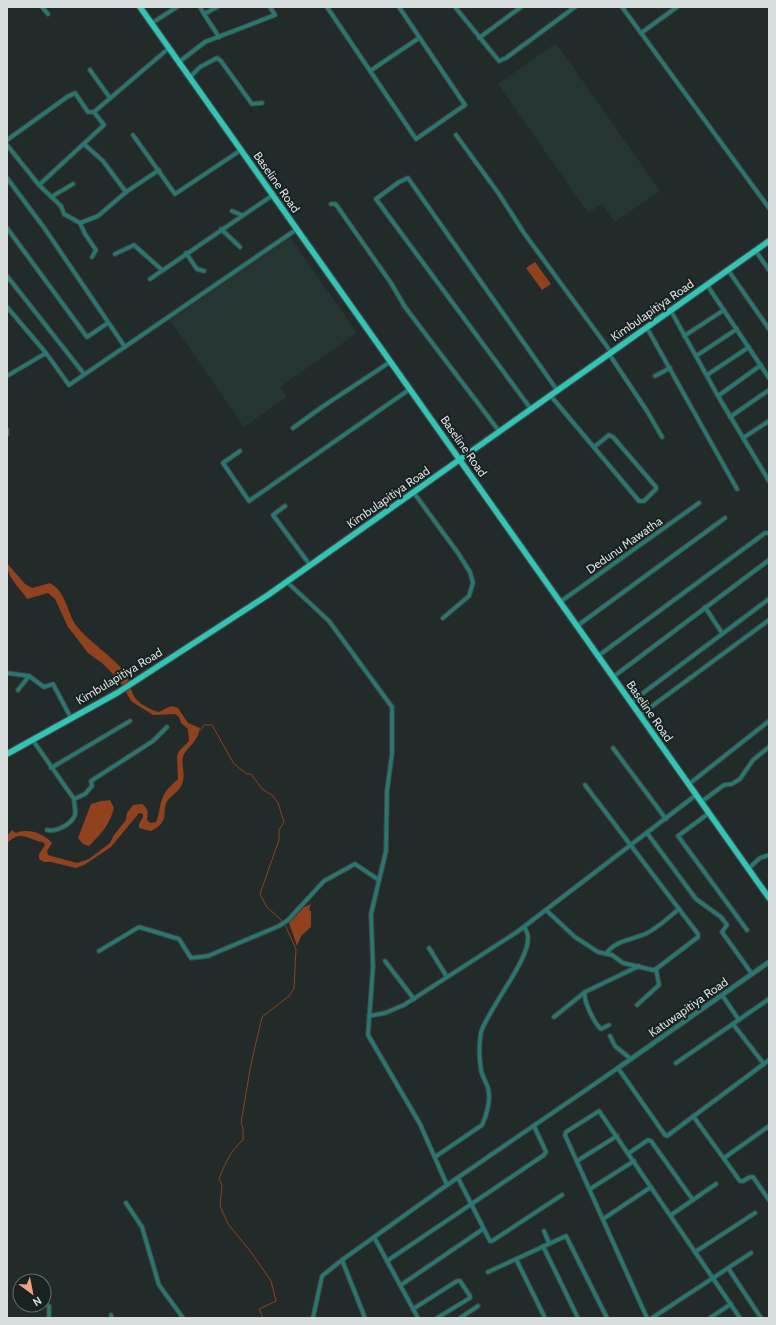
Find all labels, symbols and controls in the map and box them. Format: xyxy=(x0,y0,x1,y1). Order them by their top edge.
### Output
street label: Baseline Road xyxy=(250,149,304,215)
street label: Kimbulapitiya Road xyxy=(608,276,696,344)
street label: Baseline Road xyxy=(437,413,491,479)
street label: Kimbulapitiya Road xyxy=(344,463,432,531)
street label: Dedunu Mawatha xyxy=(583,513,665,577)
street label: Kimbulapitiya Road xyxy=(73,644,165,708)
street label: Baseline Road xyxy=(623,678,677,744)
street label: Katuwapitiya Road xyxy=(645,974,731,1040)
north arrow xyxy=(12,1273,52,1313)
text: N xyxy=(30,1293,44,1309)

